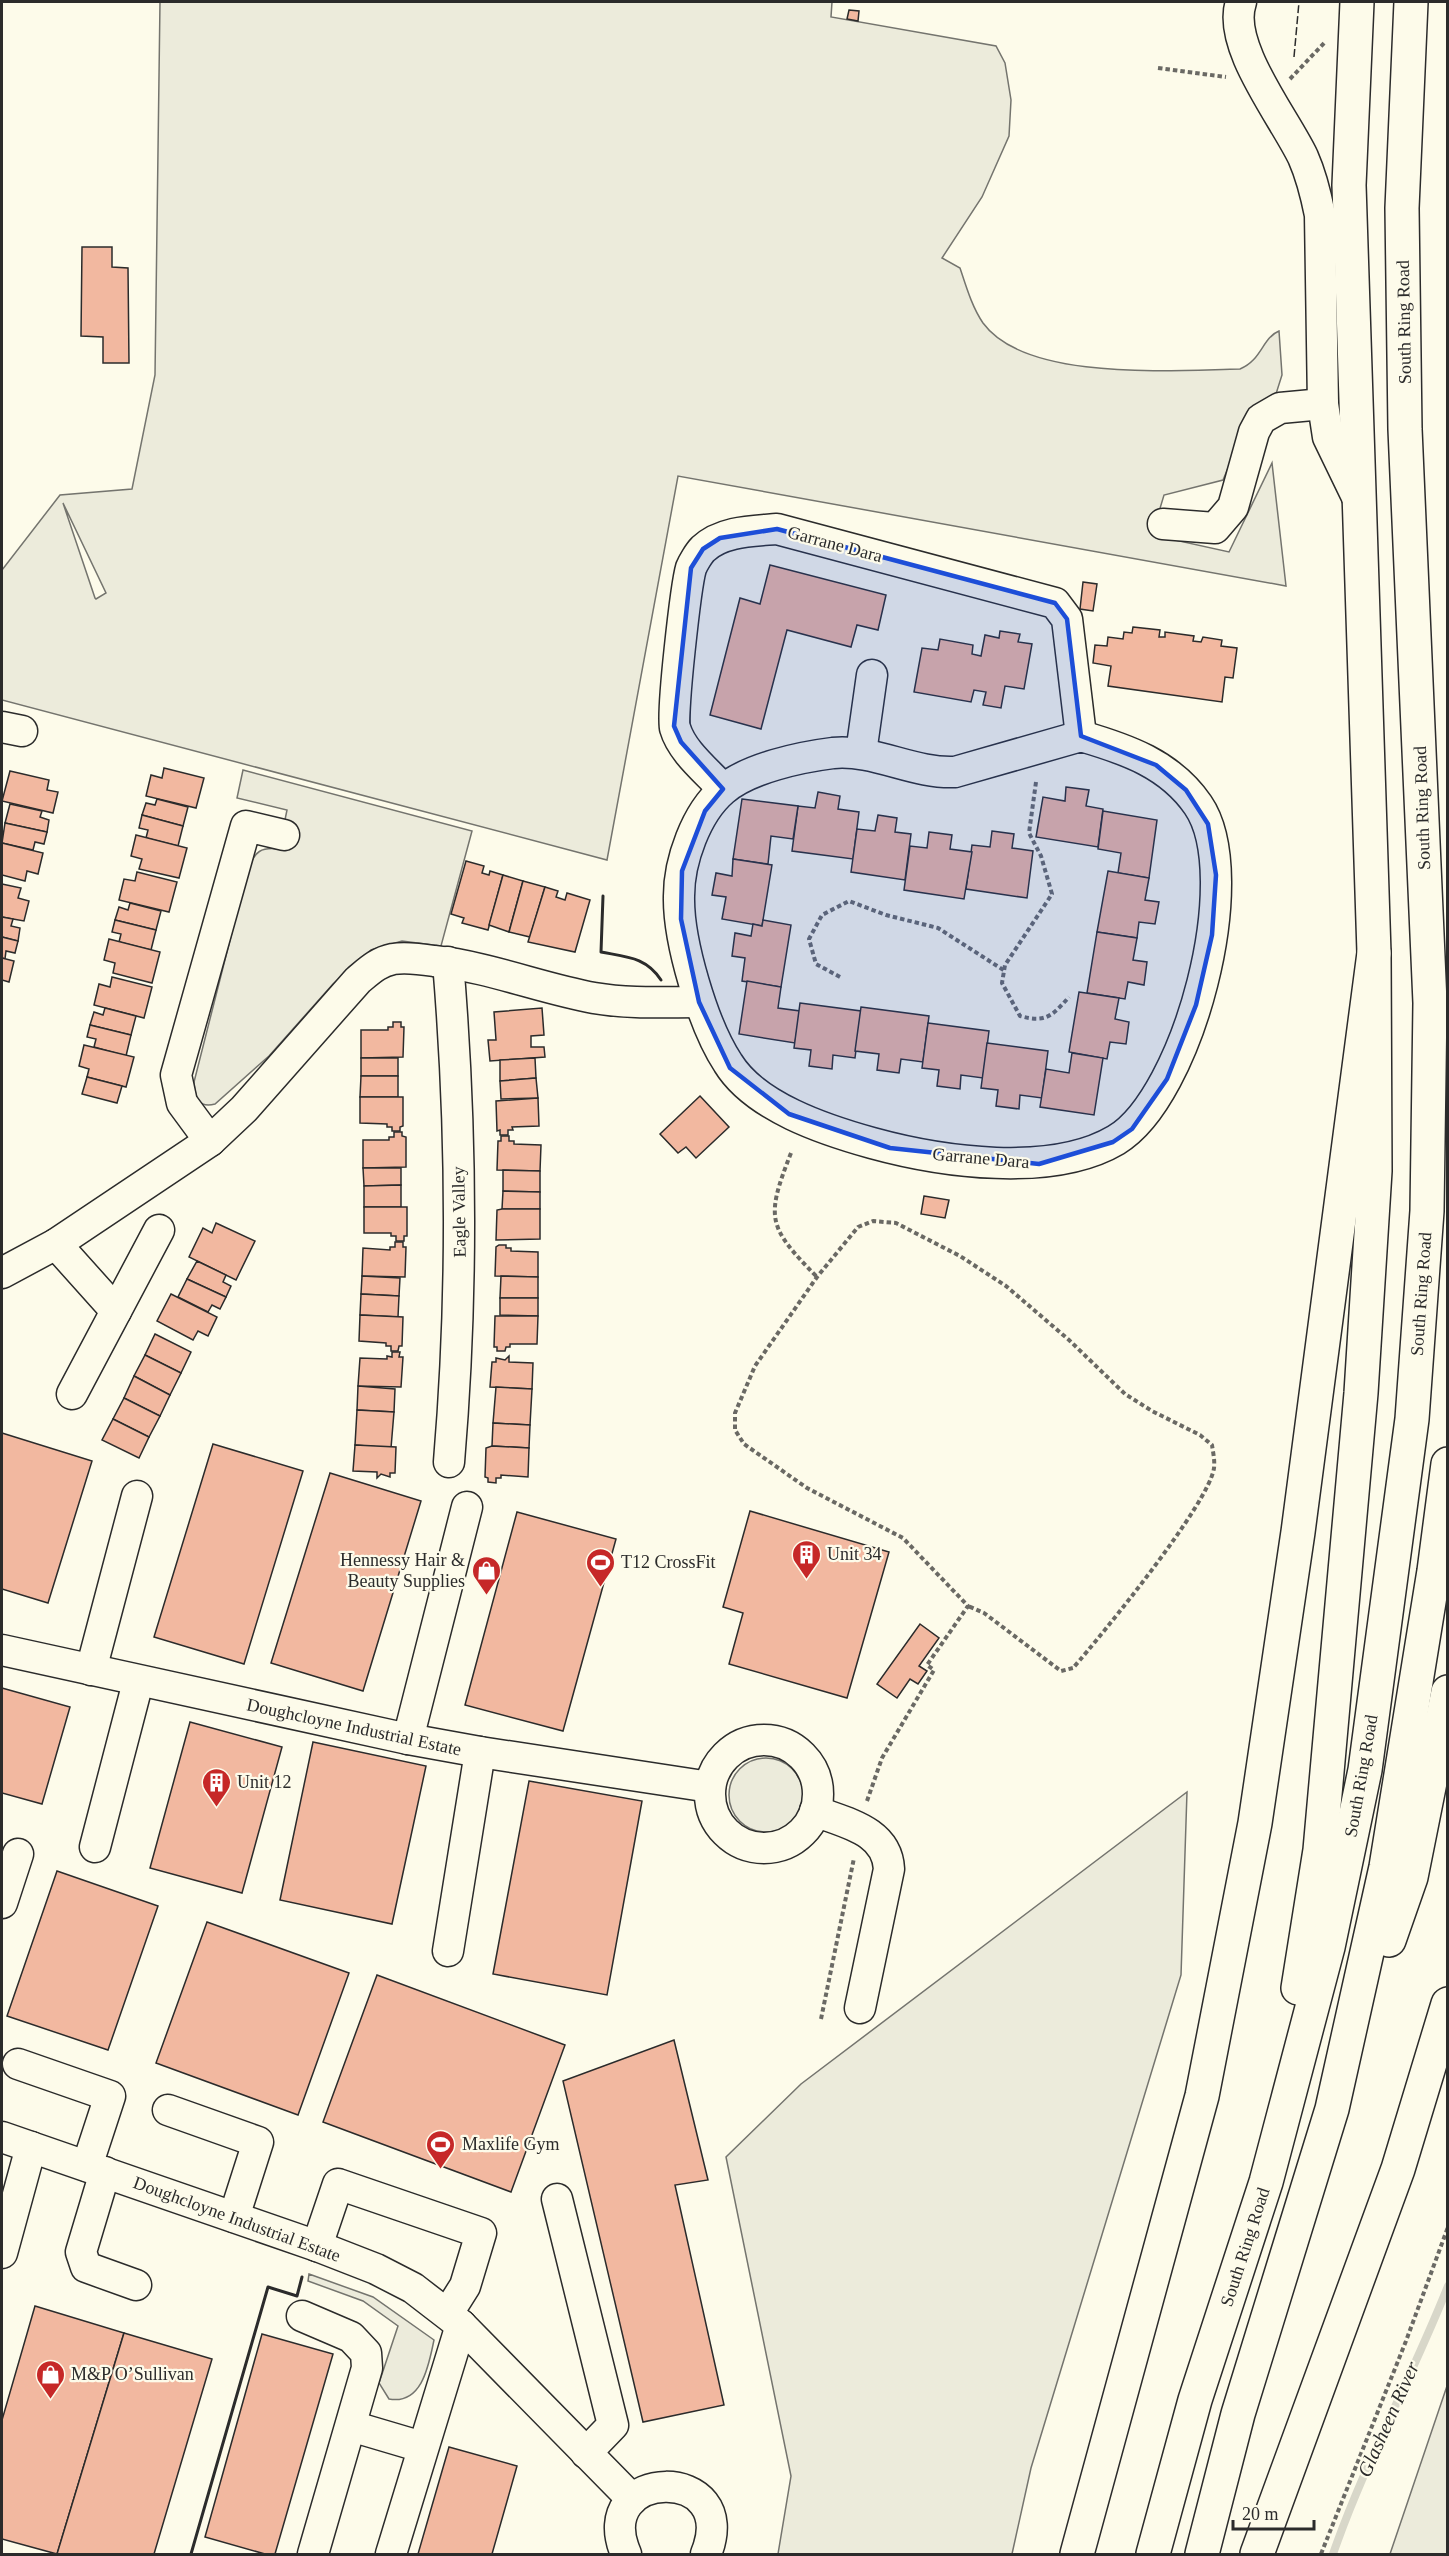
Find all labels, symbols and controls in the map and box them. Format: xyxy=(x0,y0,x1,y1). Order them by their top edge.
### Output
street label: South Ring Road xyxy=(1393,260,1415,384)
street label: Garrane Dara xyxy=(785,522,885,566)
street label: South Ring Road xyxy=(1410,746,1434,870)
street label: Garrane Dara xyxy=(932,1144,1030,1172)
street label: Eagle Valley xyxy=(448,1166,470,1258)
street label: South Ring Road xyxy=(1407,1231,1435,1357)
building icon: Unit 34 xyxy=(790,1538,822,1580)
place label: Unit 34 xyxy=(827,1544,882,1564)
sports icon: T12 CrossFit xyxy=(584,1546,616,1588)
place label: Hennessy Hair & Beauty Supplies xyxy=(340,1550,465,1591)
place label: T12 CrossFit xyxy=(621,1552,716,1572)
shop icon: Hennessy Hair & Beauty Supplies xyxy=(470,1554,502,1596)
street label: Doughcloyne Industrial Estate xyxy=(245,1694,463,1760)
street label: South Ring Road xyxy=(1340,1713,1382,1839)
building icon: Unit 12 xyxy=(200,1766,232,1808)
place label: Unit 12 xyxy=(237,1772,292,1792)
sports icon: Maxlife Gym xyxy=(425,2128,457,2170)
place label: Maxlife Gym xyxy=(462,2134,559,2154)
street label: Doughcloyne Industrial Estate xyxy=(131,2172,343,2266)
street label: South Ring Road xyxy=(1216,2185,1274,2309)
shop icon: M&P O’Sullivan xyxy=(34,2358,66,2400)
water label: Glasheen River xyxy=(1353,2358,1423,2480)
place label: M&P O’Sullivan xyxy=(71,2364,194,2384)
scale bar xyxy=(1233,2493,1314,2531)
text: 20 m xyxy=(1242,2504,1279,2524)

